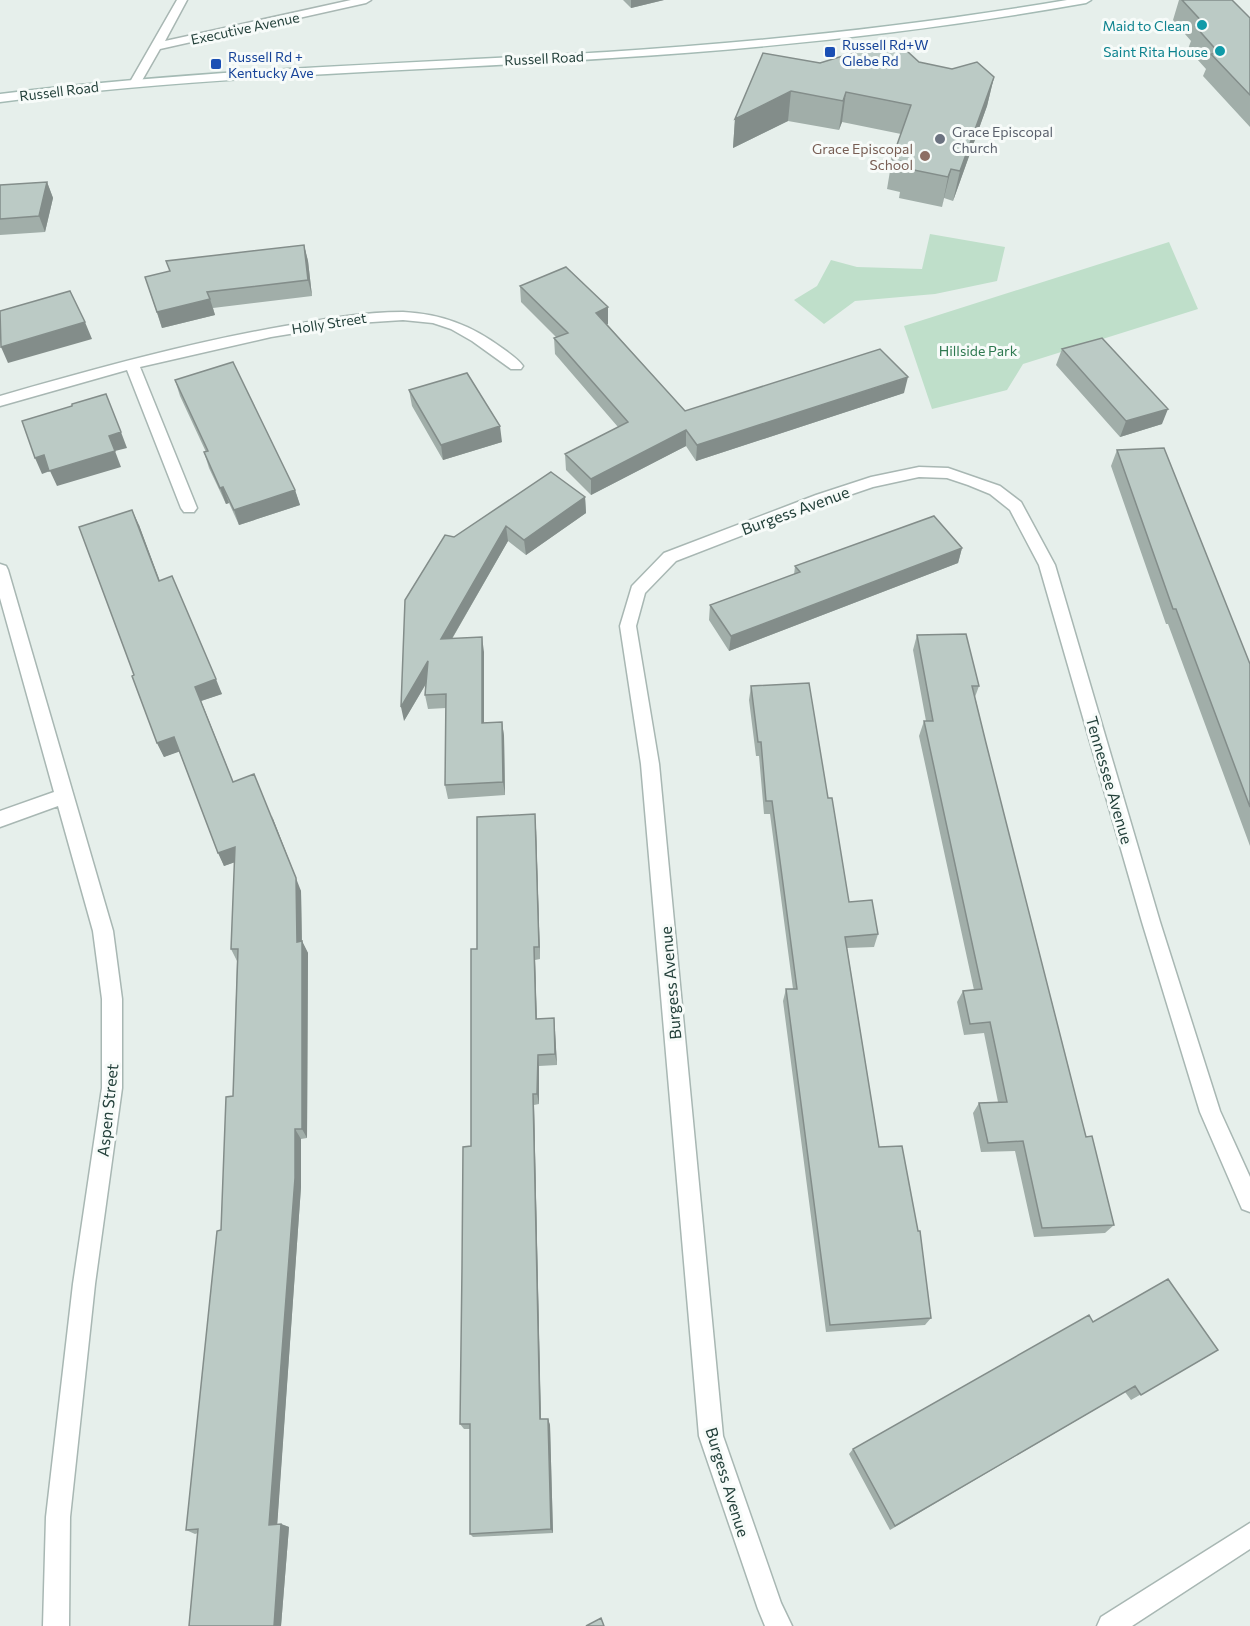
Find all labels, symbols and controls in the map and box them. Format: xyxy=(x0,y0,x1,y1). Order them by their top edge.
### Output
street label: Executive Avenue xyxy=(189,8,301,48)
place label: Maid to Clean xyxy=(1102,17,1190,34)
marker: Maid to Clean xyxy=(1195,18,1209,32)
place label: Russell Rd+W Glebe Rd xyxy=(842,36,929,69)
place label: Saint Rita House xyxy=(1103,43,1208,60)
marker: Saint Rita House xyxy=(1213,44,1227,58)
marker: Russell Rd+W Glebe Rd xyxy=(823,45,837,59)
street label: Russell Road xyxy=(504,47,584,69)
place label: Russell Rd + Kentucky Ave xyxy=(228,48,314,81)
marker: Russell Rd + Kentucky Ave xyxy=(209,57,223,71)
street label: Russell Road xyxy=(18,78,100,104)
place label: Grace Episcopal Church xyxy=(952,123,1053,156)
marker: Grace Episcopal Church xyxy=(933,132,947,146)
place label: Grace Episcopal School xyxy=(812,140,913,173)
marker: Grace Episcopal School xyxy=(918,149,932,163)
street label: Holly Street xyxy=(290,309,368,337)
park label: Hillside Park xyxy=(939,342,1018,359)
street label: Burgess Avenue xyxy=(738,482,852,538)
street label: Tennessee Avenue xyxy=(1083,714,1137,846)
street label: Burgess Avenue xyxy=(656,926,684,1040)
street label: Aspen Street xyxy=(93,1062,121,1158)
street label: Burgess Avenue xyxy=(702,1425,754,1539)

